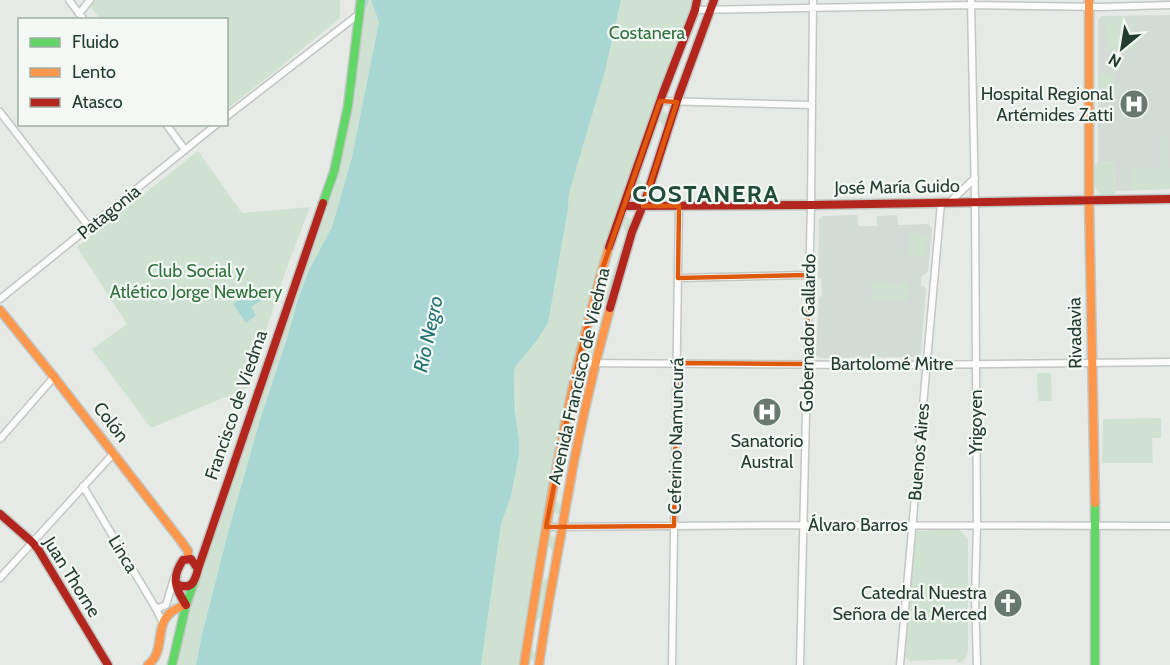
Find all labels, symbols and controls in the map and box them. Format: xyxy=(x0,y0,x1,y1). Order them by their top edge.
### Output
legend xyxy=(18,18,228,126)
north arrow xyxy=(1092,18,1152,78)
park label: Costanera xyxy=(609,22,686,44)
text: Fluido xyxy=(72,31,119,53)
text: N xyxy=(1105,50,1124,72)
text: Lento xyxy=(72,61,116,83)
place label: Hospital Regional Artémides Zatti xyxy=(981,83,1114,126)
hospital icon: Hospital Regional Artémides Zatti xyxy=(1118,88,1150,120)
text: Atasco xyxy=(72,91,123,113)
street label: José María Guido xyxy=(833,175,960,199)
district label: COSTANERA xyxy=(632,179,780,208)
street label: Patagonia xyxy=(73,180,145,244)
street label: Gobernador Gallardo xyxy=(796,254,820,412)
park label: Club Social y Atlético Jorge Newbery xyxy=(110,260,282,303)
street label: Avenida Francisco de Viedma xyxy=(543,265,615,486)
water label: Río Negro xyxy=(408,294,448,374)
street label: Rivadavia xyxy=(1063,297,1087,369)
street label: Francisco de Viedma xyxy=(200,327,272,483)
street label: Bartolomé Mitre xyxy=(830,353,954,375)
street label: Ceferino Namuncurá xyxy=(664,357,688,515)
street label: Yrigoyen xyxy=(965,389,987,456)
hospital icon: Sanatorio Austral xyxy=(751,396,783,428)
street label: Colón xyxy=(89,398,133,446)
street label: Buenos Aires xyxy=(904,402,934,502)
place label: Sanatorio Austral xyxy=(731,430,804,473)
street label: Álvaro Barros xyxy=(808,514,908,536)
street label: Linca xyxy=(103,531,143,577)
street label: Juan Thorne xyxy=(38,532,105,621)
place label: Catedral Nuestra Señora de la Merced xyxy=(833,582,987,625)
church icon: Catedral Nuestra Señora de la Merced xyxy=(992,587,1024,619)

